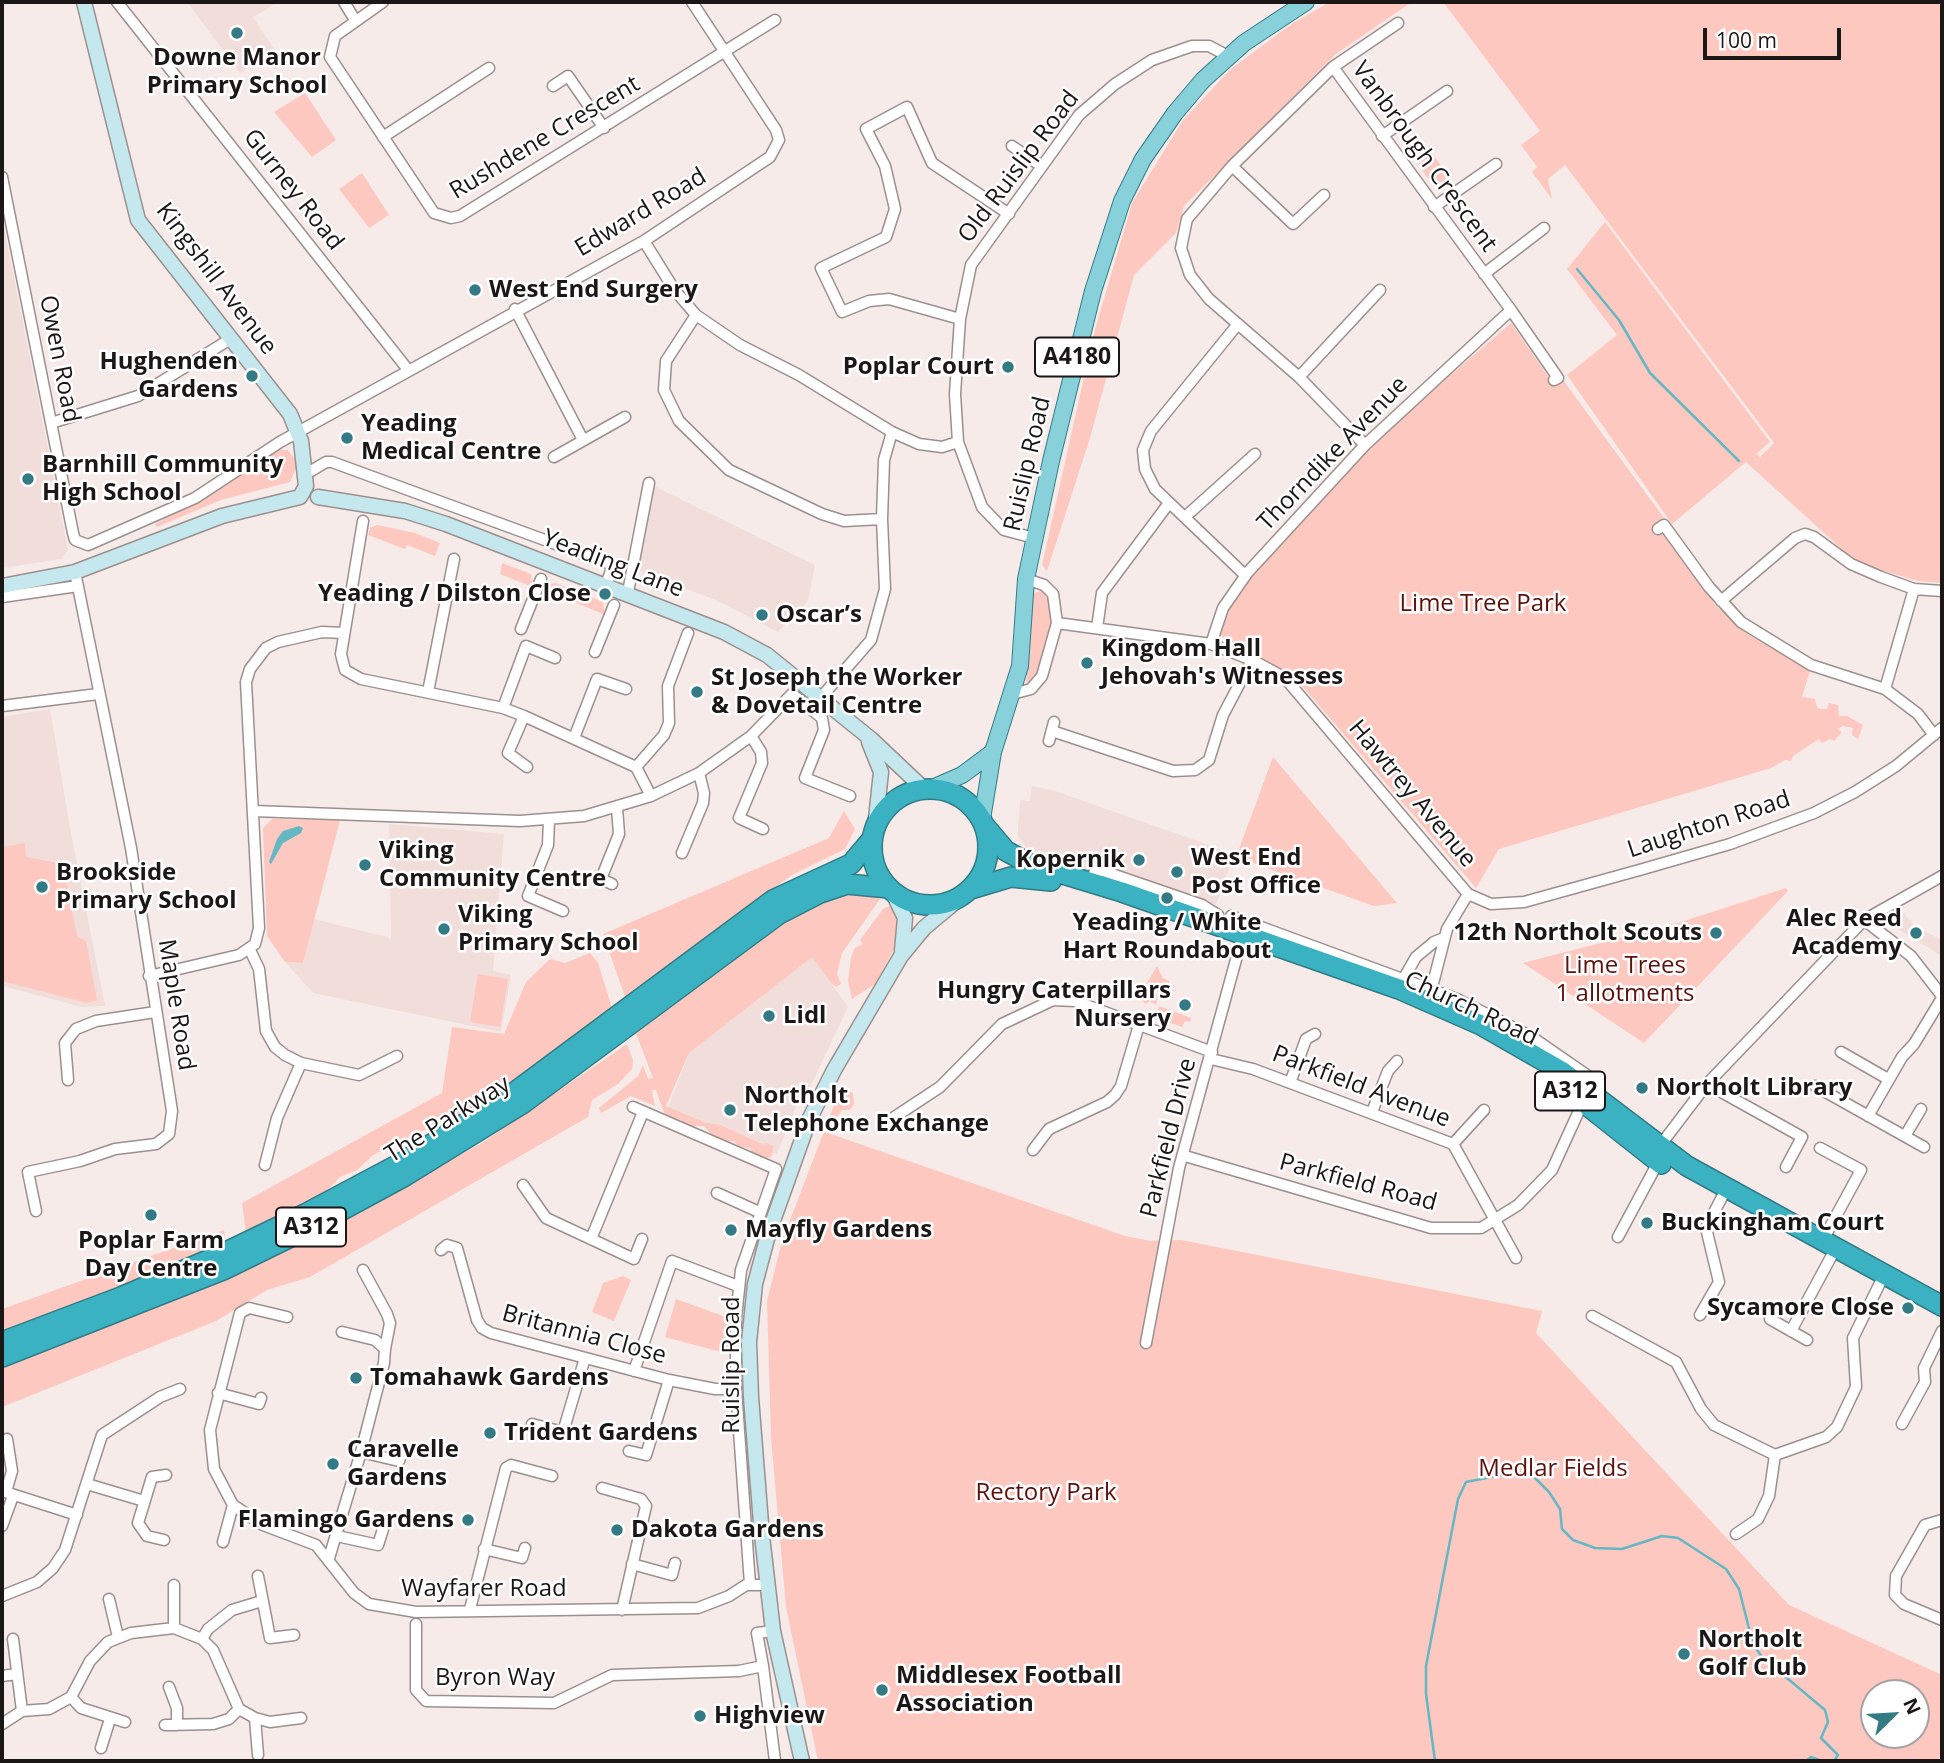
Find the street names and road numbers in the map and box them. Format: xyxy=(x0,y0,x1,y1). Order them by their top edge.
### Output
street label: Vanbrough Crescent xyxy=(1345,56,1503,258)
street label: Rushdene Crescent xyxy=(445,70,645,206)
street label: Old Ruislip Road xyxy=(952,85,1086,249)
street label: Gurney Road xyxy=(237,124,349,256)
street label: Edward Road xyxy=(570,163,712,263)
street label: Kingshill Avenue xyxy=(150,197,282,361)
street label: Owen Road xyxy=(33,293,85,425)
road number: A4180 xyxy=(1035,338,1119,376)
street label: Thorndike Avenue xyxy=(1252,371,1414,537)
street label: Ruislip Road xyxy=(999,394,1057,534)
street label: Yeading Lane xyxy=(538,524,688,604)
street label: Hawtrey Avenue xyxy=(1342,715,1482,873)
street label: Laughton Road xyxy=(1624,785,1794,865)
street label: Maple Road xyxy=(151,937,201,1073)
street label: Church Road xyxy=(1400,966,1542,1052)
street label: Parkfield Avenue xyxy=(1268,1040,1454,1134)
street label: Parkfield Drive xyxy=(1135,1055,1203,1221)
street label: The Parkway xyxy=(380,1070,516,1170)
road number: A312 xyxy=(1535,1072,1605,1110)
street label: Parkfield Road xyxy=(1276,1148,1440,1218)
road number: A312 xyxy=(276,1208,346,1246)
street label: Ruislip Road xyxy=(718,1296,746,1434)
street label: Britannia Close xyxy=(499,1299,669,1371)
street label: Wayfarer Road xyxy=(401,1575,567,1603)
street label: Byron Way xyxy=(435,1664,555,1692)

